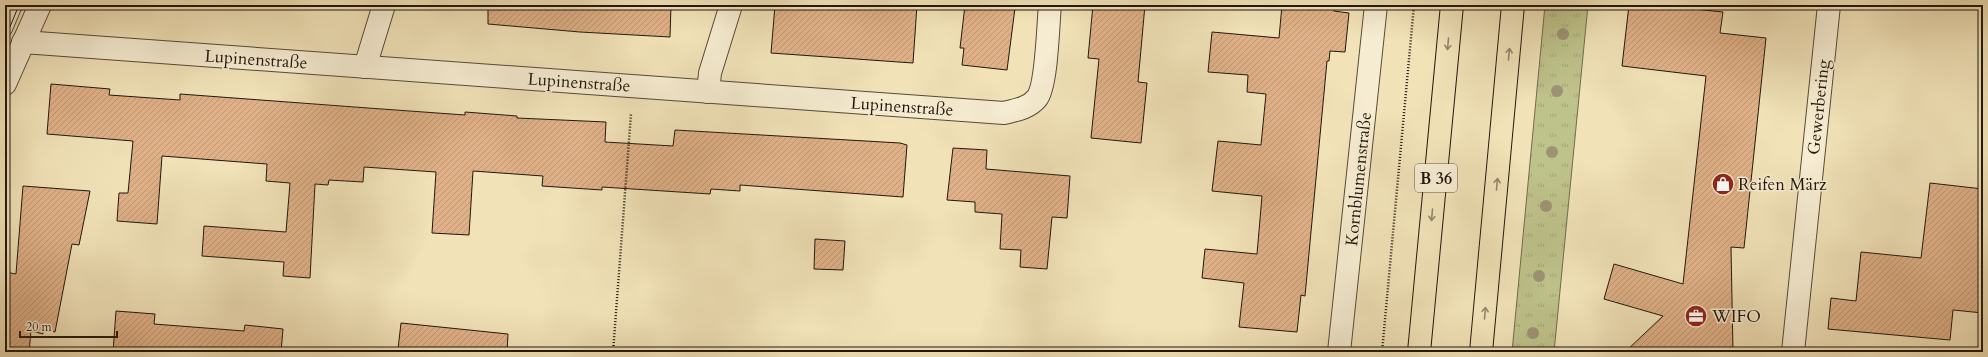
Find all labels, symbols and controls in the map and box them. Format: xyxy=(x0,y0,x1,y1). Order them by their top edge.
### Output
one-way arrow xyxy=(1445,37,1452,50)
street label: Lupinenstraße xyxy=(204,44,308,75)
one-way arrow xyxy=(1505,48,1512,61)
street label: Gewerbering xyxy=(1802,58,1835,156)
street label: Lupinenstraße xyxy=(527,67,631,98)
street label: Lupinenstraße xyxy=(850,91,954,122)
street label: Kornblumenstraße xyxy=(1340,111,1377,247)
road number: B 36 xyxy=(1415,164,1457,192)
shop icon: Reifen März xyxy=(1710,171,1736,197)
place label: Reifen März xyxy=(1738,173,1827,196)
one-way arrow xyxy=(1493,178,1500,191)
one-way arrow xyxy=(1428,208,1436,221)
office icon: WIFO xyxy=(1683,303,1709,329)
place label: WIFO xyxy=(1711,305,1761,328)
one-way arrow xyxy=(1481,307,1488,320)
scale bar xyxy=(20,313,117,339)
text: 20 m xyxy=(26,319,53,335)

